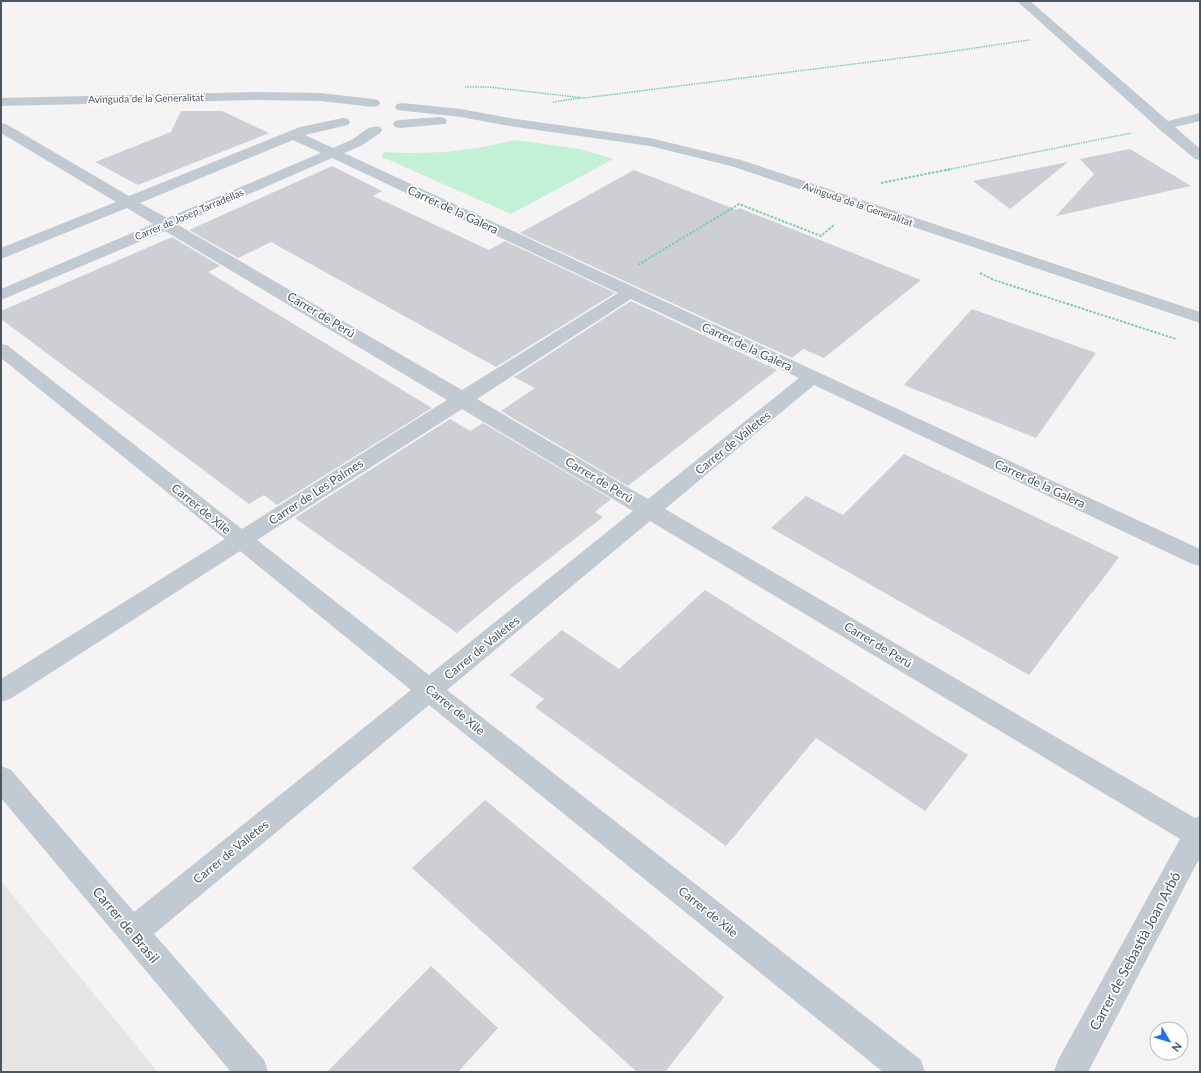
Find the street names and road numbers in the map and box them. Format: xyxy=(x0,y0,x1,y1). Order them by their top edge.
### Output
street label: Avinguda de la Generalitat xyxy=(88,91,204,105)
street label: Avinguda de la Generalitat xyxy=(801,180,915,229)
street label: Carrer de la Galera xyxy=(406,182,501,237)
street label: Carrer de Josep Tarradellas xyxy=(133,186,245,242)
street label: Carrer de Perú xyxy=(285,288,358,341)
street label: Carrer de la Galera xyxy=(700,319,795,374)
street label: Carrer de Valletes xyxy=(692,408,773,478)
street label: Carrer de Perú xyxy=(563,453,636,506)
street label: Carrer de Les Palmes xyxy=(266,455,366,528)
street label: Carrer de la Galera xyxy=(993,456,1088,511)
street label: Carrer de Xile xyxy=(169,480,234,537)
street label: Carrer de Valletes xyxy=(441,613,522,683)
street label: Carrer de Perú xyxy=(842,618,915,671)
street label: Carrer de Xile xyxy=(423,681,488,738)
street label: Carrer de Valletes xyxy=(190,817,271,887)
street label: Carrer de Sebastià Joan Arbó xyxy=(1085,869,1184,1033)
street label: Carrer de Brasil xyxy=(90,883,163,966)
street label: Carrer de Xile xyxy=(676,883,741,940)

